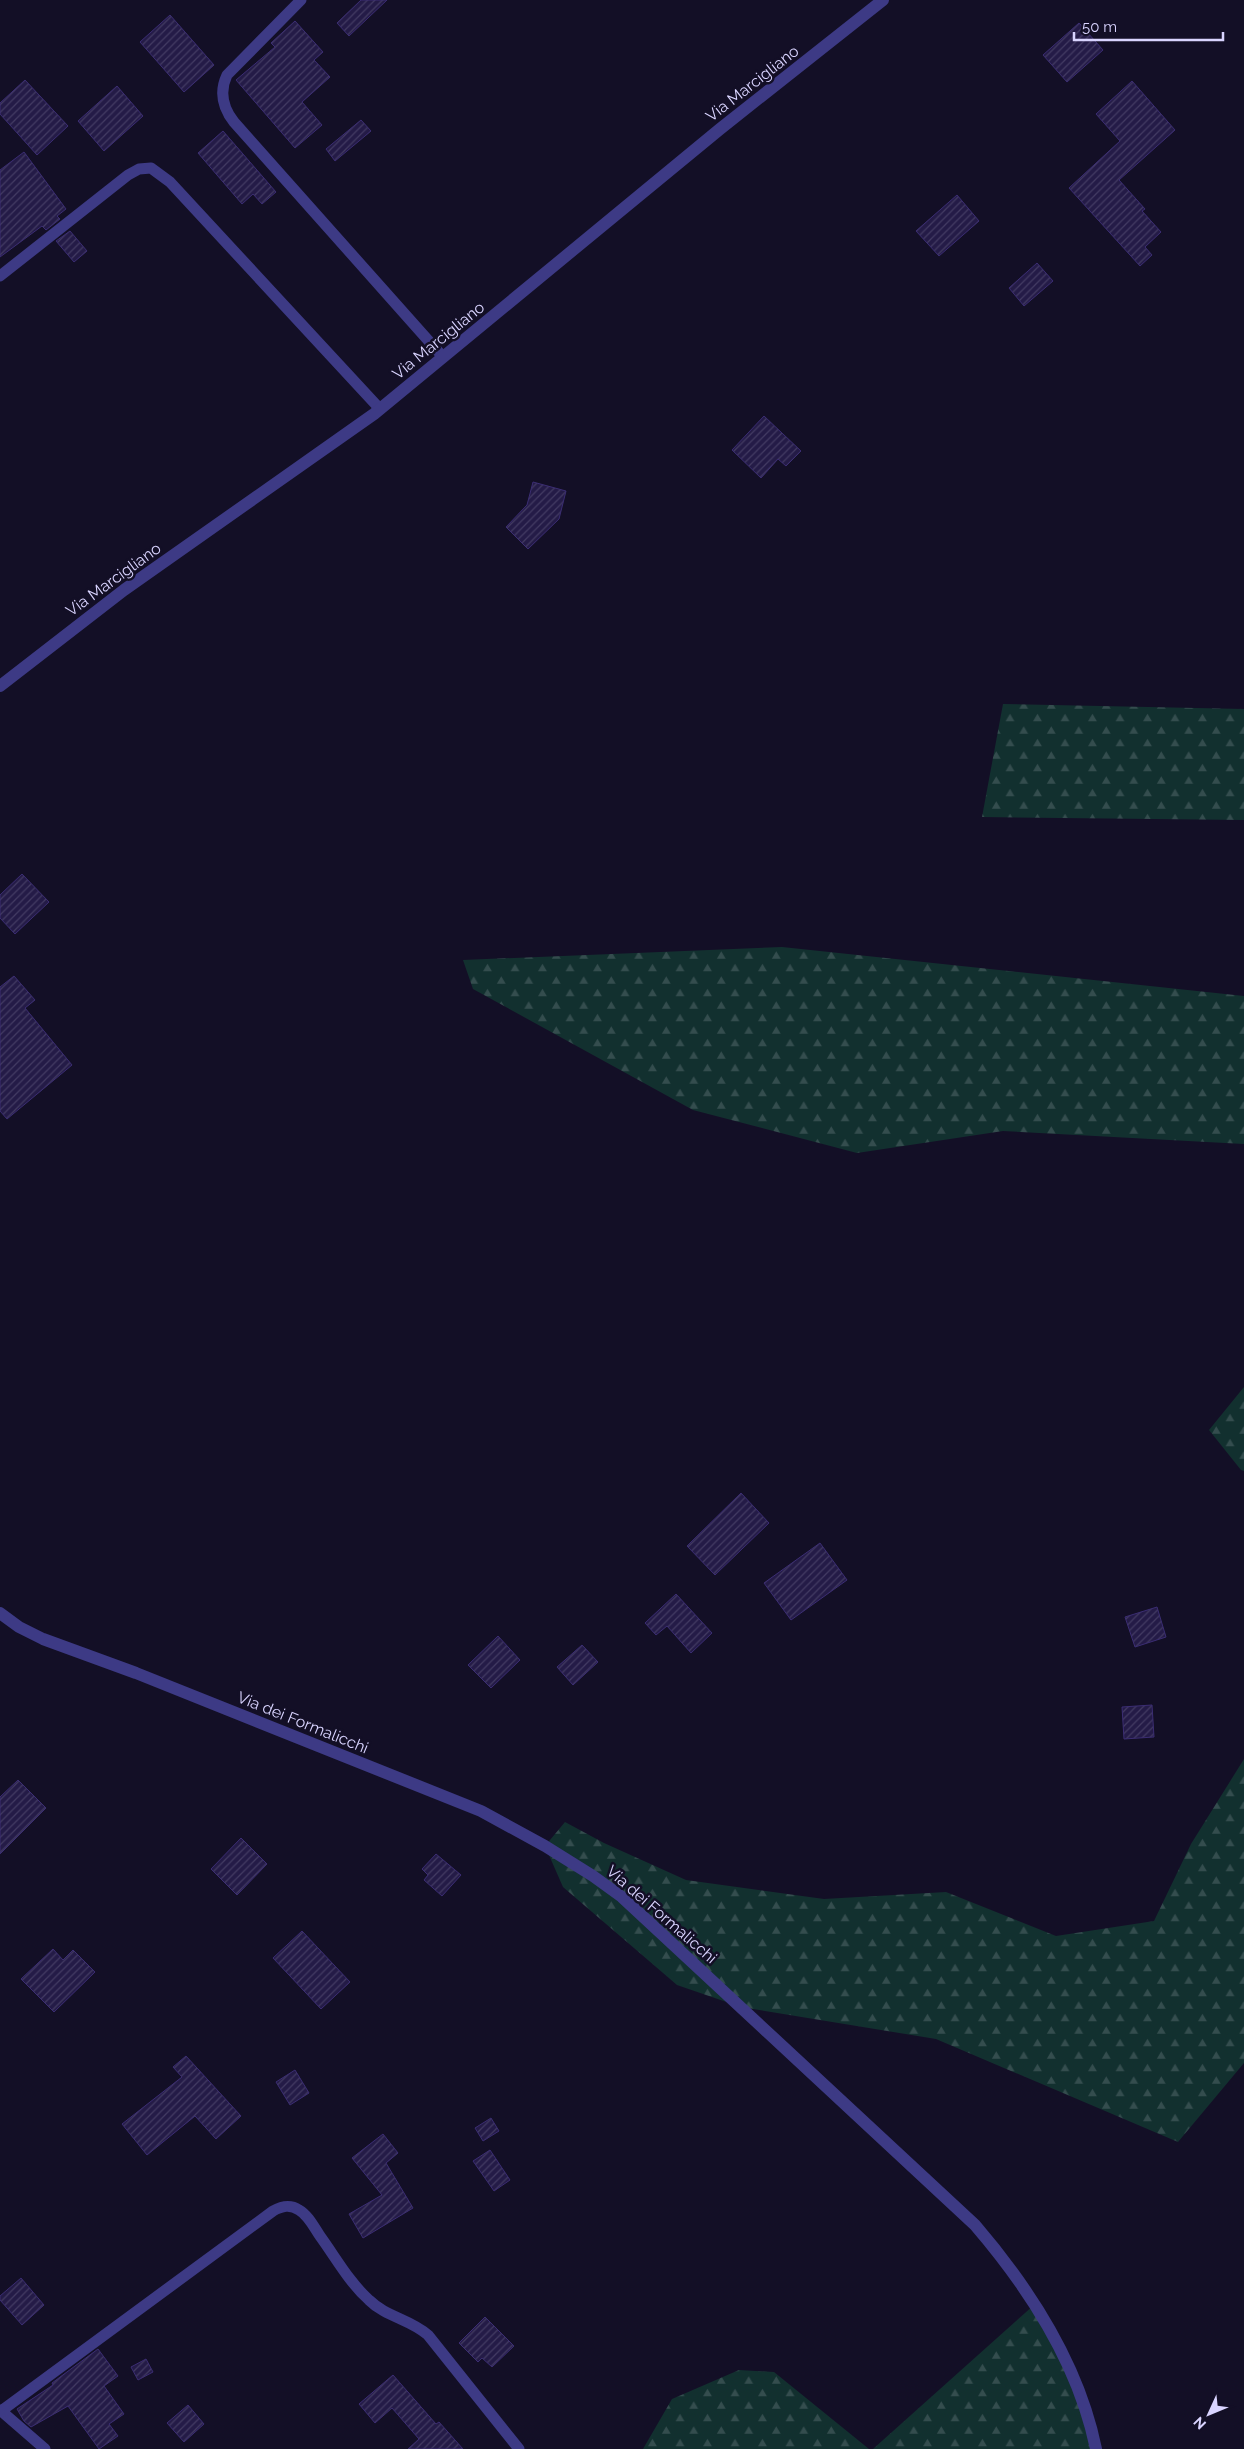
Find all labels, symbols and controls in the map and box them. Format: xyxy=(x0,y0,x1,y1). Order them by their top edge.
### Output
scale bar xyxy=(1074,10,1223,42)
text: 50 m xyxy=(1082,18,1117,36)
street label: Via Marcigliano xyxy=(702,41,803,126)
street label: Via Marcigliano xyxy=(389,298,488,383)
street label: Via Marcigliano xyxy=(62,539,164,620)
street label: Via dei Formalicchi xyxy=(235,1687,371,1757)
street label: Via dei Formalicchi xyxy=(603,1861,721,1967)
north arrow xyxy=(1184,2389,1234,2439)
text: N xyxy=(1190,2414,1209,2432)

